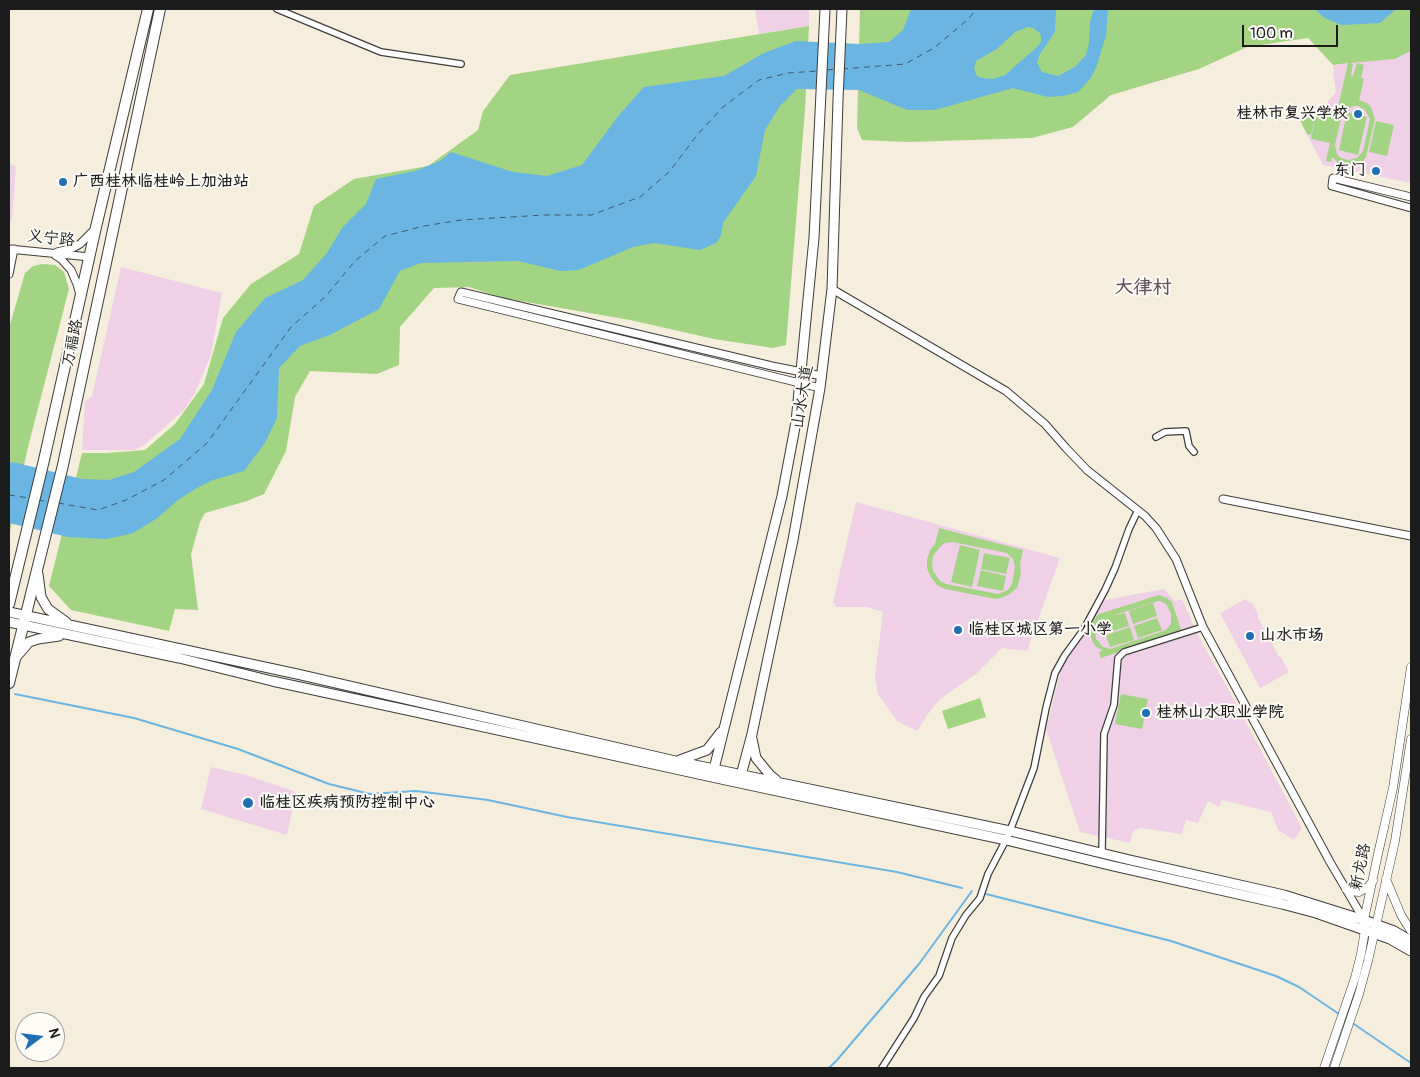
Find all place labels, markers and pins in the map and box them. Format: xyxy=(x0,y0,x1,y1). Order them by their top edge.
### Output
place label: 桂林市复兴学校 xyxy=(1236,104,1348,124)
marker: 桂林市复兴学校 xyxy=(1352,108,1364,120)
place label: 东门 xyxy=(1334,161,1366,181)
marker: 东门 xyxy=(1370,165,1382,177)
place label: 广西桂林临桂岭上加油站 xyxy=(73,172,249,192)
marker: 广西桂林临桂岭上加油站 xyxy=(57,176,69,188)
place label: 临桂区城区第一小学 xyxy=(968,620,1112,640)
marker: 临桂区城区第一小学 xyxy=(952,624,964,636)
place label: 山水市场 xyxy=(1260,626,1324,646)
marker: 山水市场 xyxy=(1244,630,1256,642)
place label: 桂林山水职业学院 xyxy=(1156,703,1284,723)
marker: 桂林山水职业学院 xyxy=(1140,707,1152,719)
place label: 临桂区疾病预防控制中心 xyxy=(259,793,435,813)
marker: 临桂区疾病预防控制中心 xyxy=(241,796,255,810)

